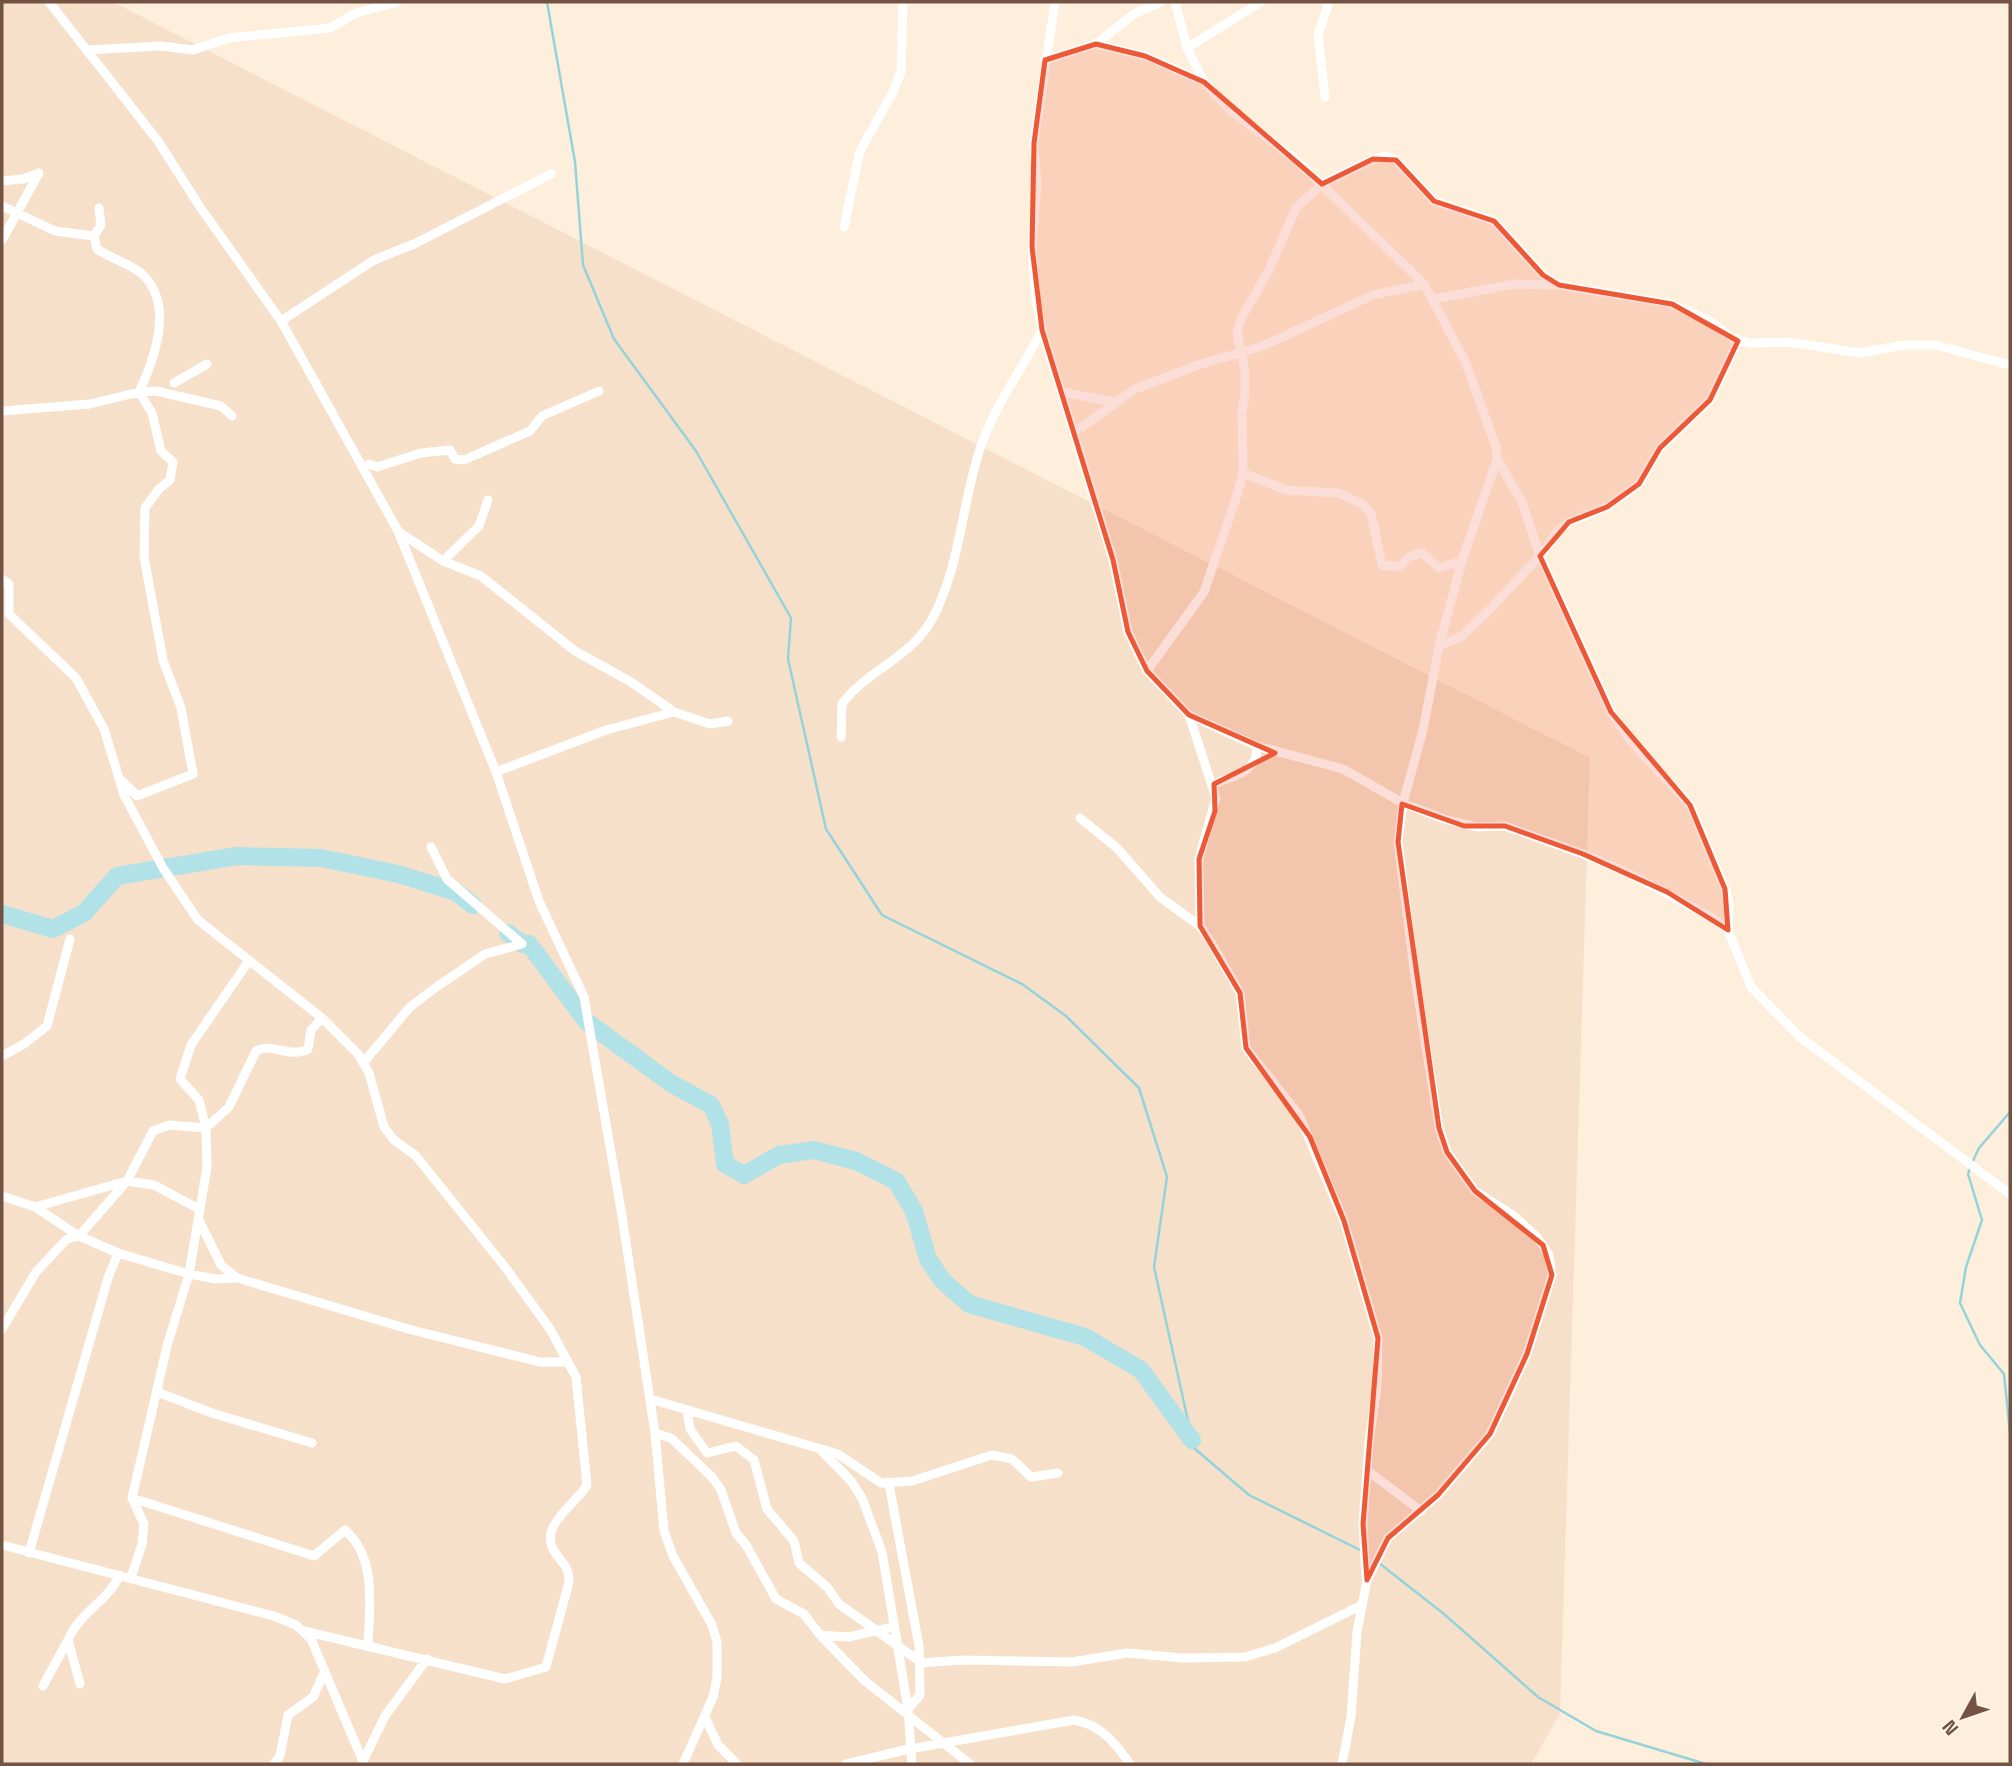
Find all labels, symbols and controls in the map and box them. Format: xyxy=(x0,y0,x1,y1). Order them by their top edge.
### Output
north arrow xyxy=(1928,1682,1998,1752)
text: N xyxy=(1937,1715,1964,1741)

